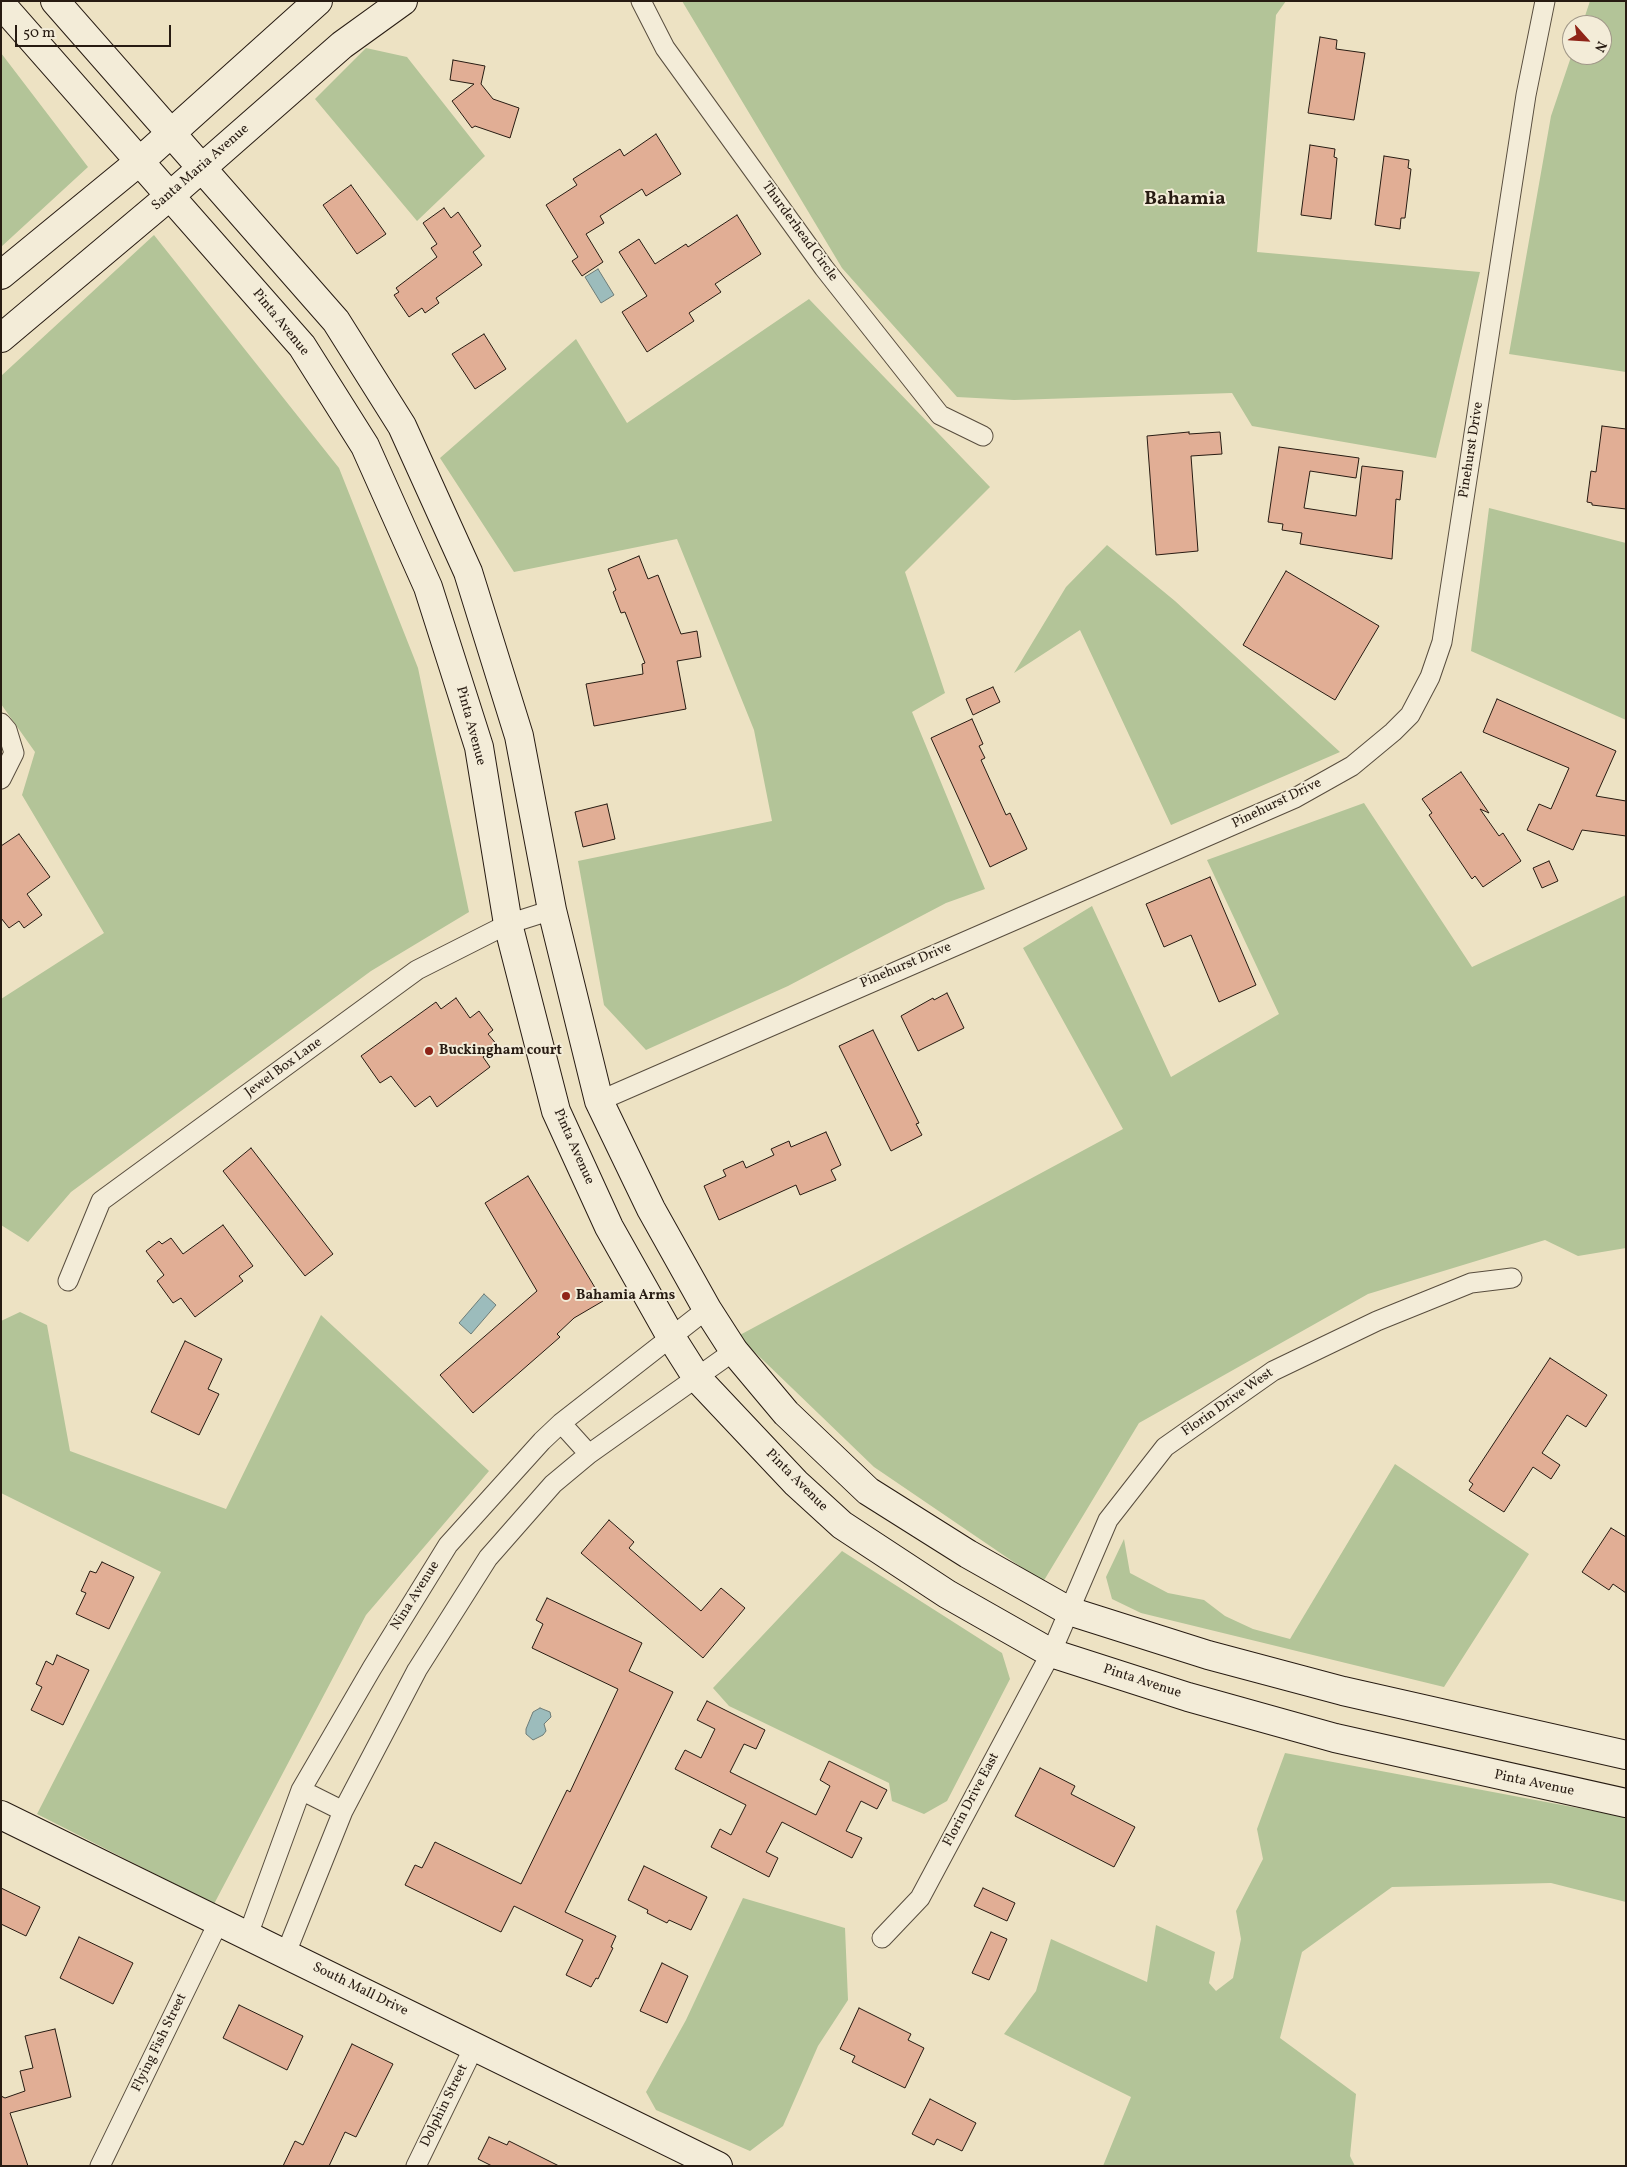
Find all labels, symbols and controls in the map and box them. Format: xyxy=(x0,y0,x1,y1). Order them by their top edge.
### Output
scale bar xyxy=(18,15,174,47)
north arrow xyxy=(1562,15,1612,65)
text: 50 m xyxy=(23,23,55,44)
text: N xyxy=(1589,38,1611,55)
street label: Santa Maria Avenue xyxy=(149,121,253,215)
street label: Thurderhead Circle xyxy=(757,179,841,285)
district label: Bahamia xyxy=(1144,190,1226,212)
street label: Pinta Avenue xyxy=(248,286,312,360)
street label: Pinehurst Drive xyxy=(1456,401,1488,499)
street label: Pinta Avenue xyxy=(451,685,489,767)
street label: Pinehurst Drive xyxy=(1230,775,1324,833)
street label: Pinehurst Drive xyxy=(858,939,954,993)
street label: Jewel Box Lane xyxy=(242,1034,326,1102)
place label: Buckingham court xyxy=(439,1043,562,1059)
marker: Buckingham court xyxy=(423,1045,435,1057)
street label: Pinta Avenue xyxy=(549,1106,597,1188)
place label: Bahamia Arms xyxy=(576,1288,675,1304)
marker: Bahamia Arms xyxy=(560,1290,572,1302)
street label: Florin Drive West xyxy=(1179,1365,1277,1441)
street label: Pinta Avenue xyxy=(761,1446,831,1516)
street label: Nina Avenue xyxy=(388,1558,444,1634)
street label: Pinta Avenue xyxy=(1101,1661,1183,1703)
street label: Florin Drive East xyxy=(940,1750,1004,1850)
street label: Pinta Avenue xyxy=(1493,1767,1575,1801)
street label: South Mall Drive xyxy=(309,1960,411,2020)
street label: Flying Fish Street xyxy=(129,1991,191,2095)
street label: Dolphin Street xyxy=(418,2062,472,2150)

